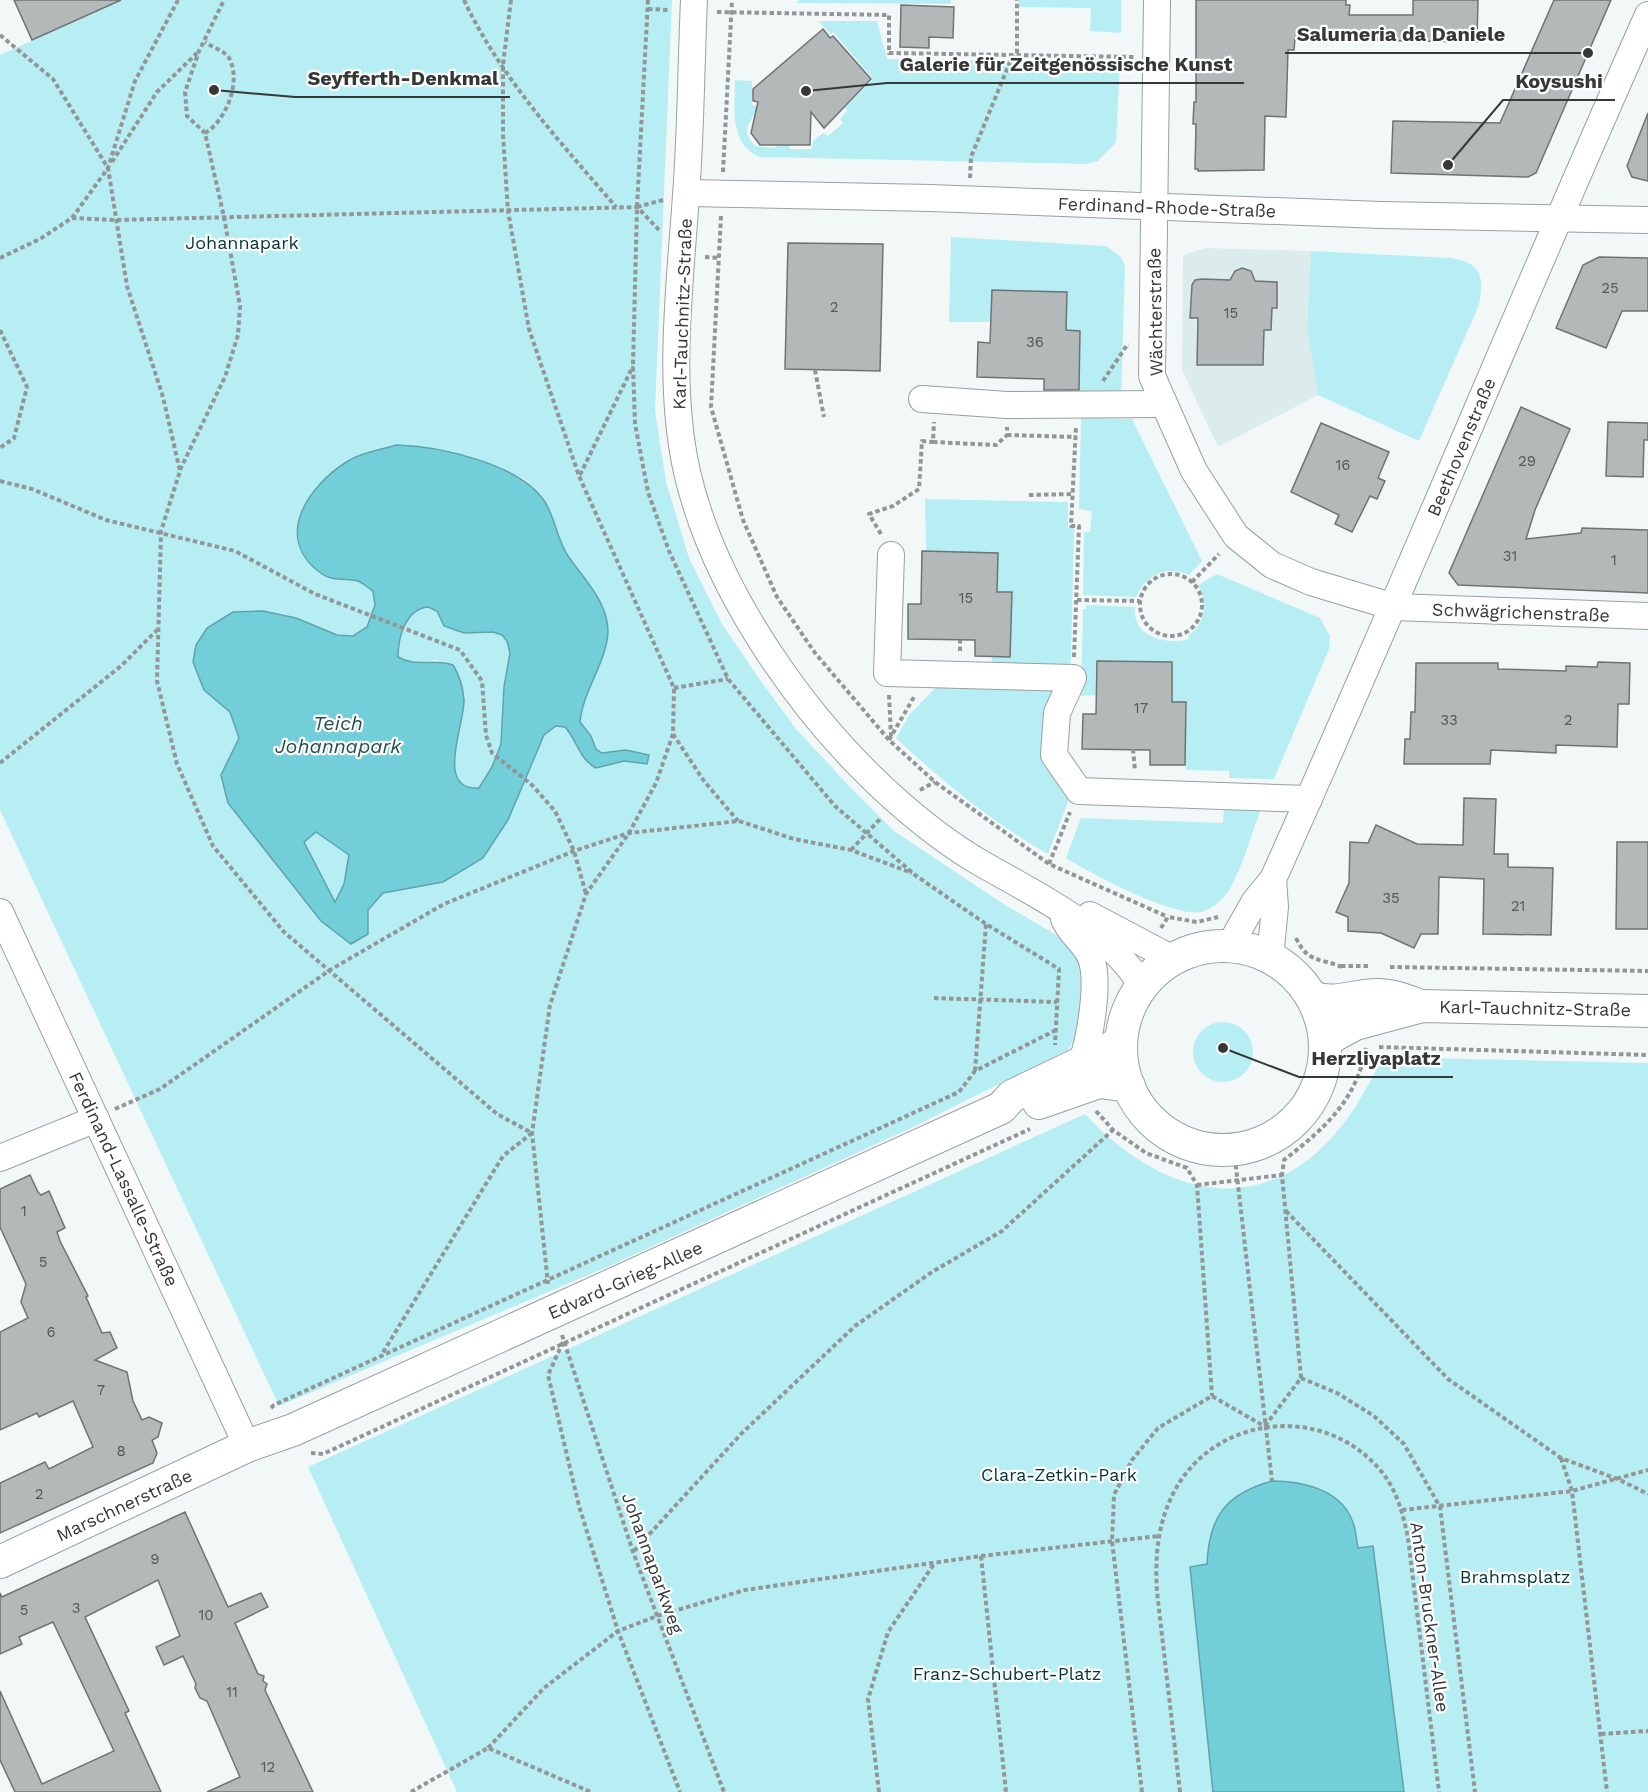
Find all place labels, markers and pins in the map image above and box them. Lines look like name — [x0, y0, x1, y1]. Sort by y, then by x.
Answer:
callout: Salumeria da Daniele — [1285, 15, 1518, 53]
callout: Galerie für Zeitgenössische Kunst — [887, 45, 1244, 83]
callout: Seyfferth-Denkmal — [295, 59, 510, 97]
callout: Koysushi — [1503, 62, 1615, 100]
callout: Herzliyaplatz — [1299, 1039, 1453, 1077]

